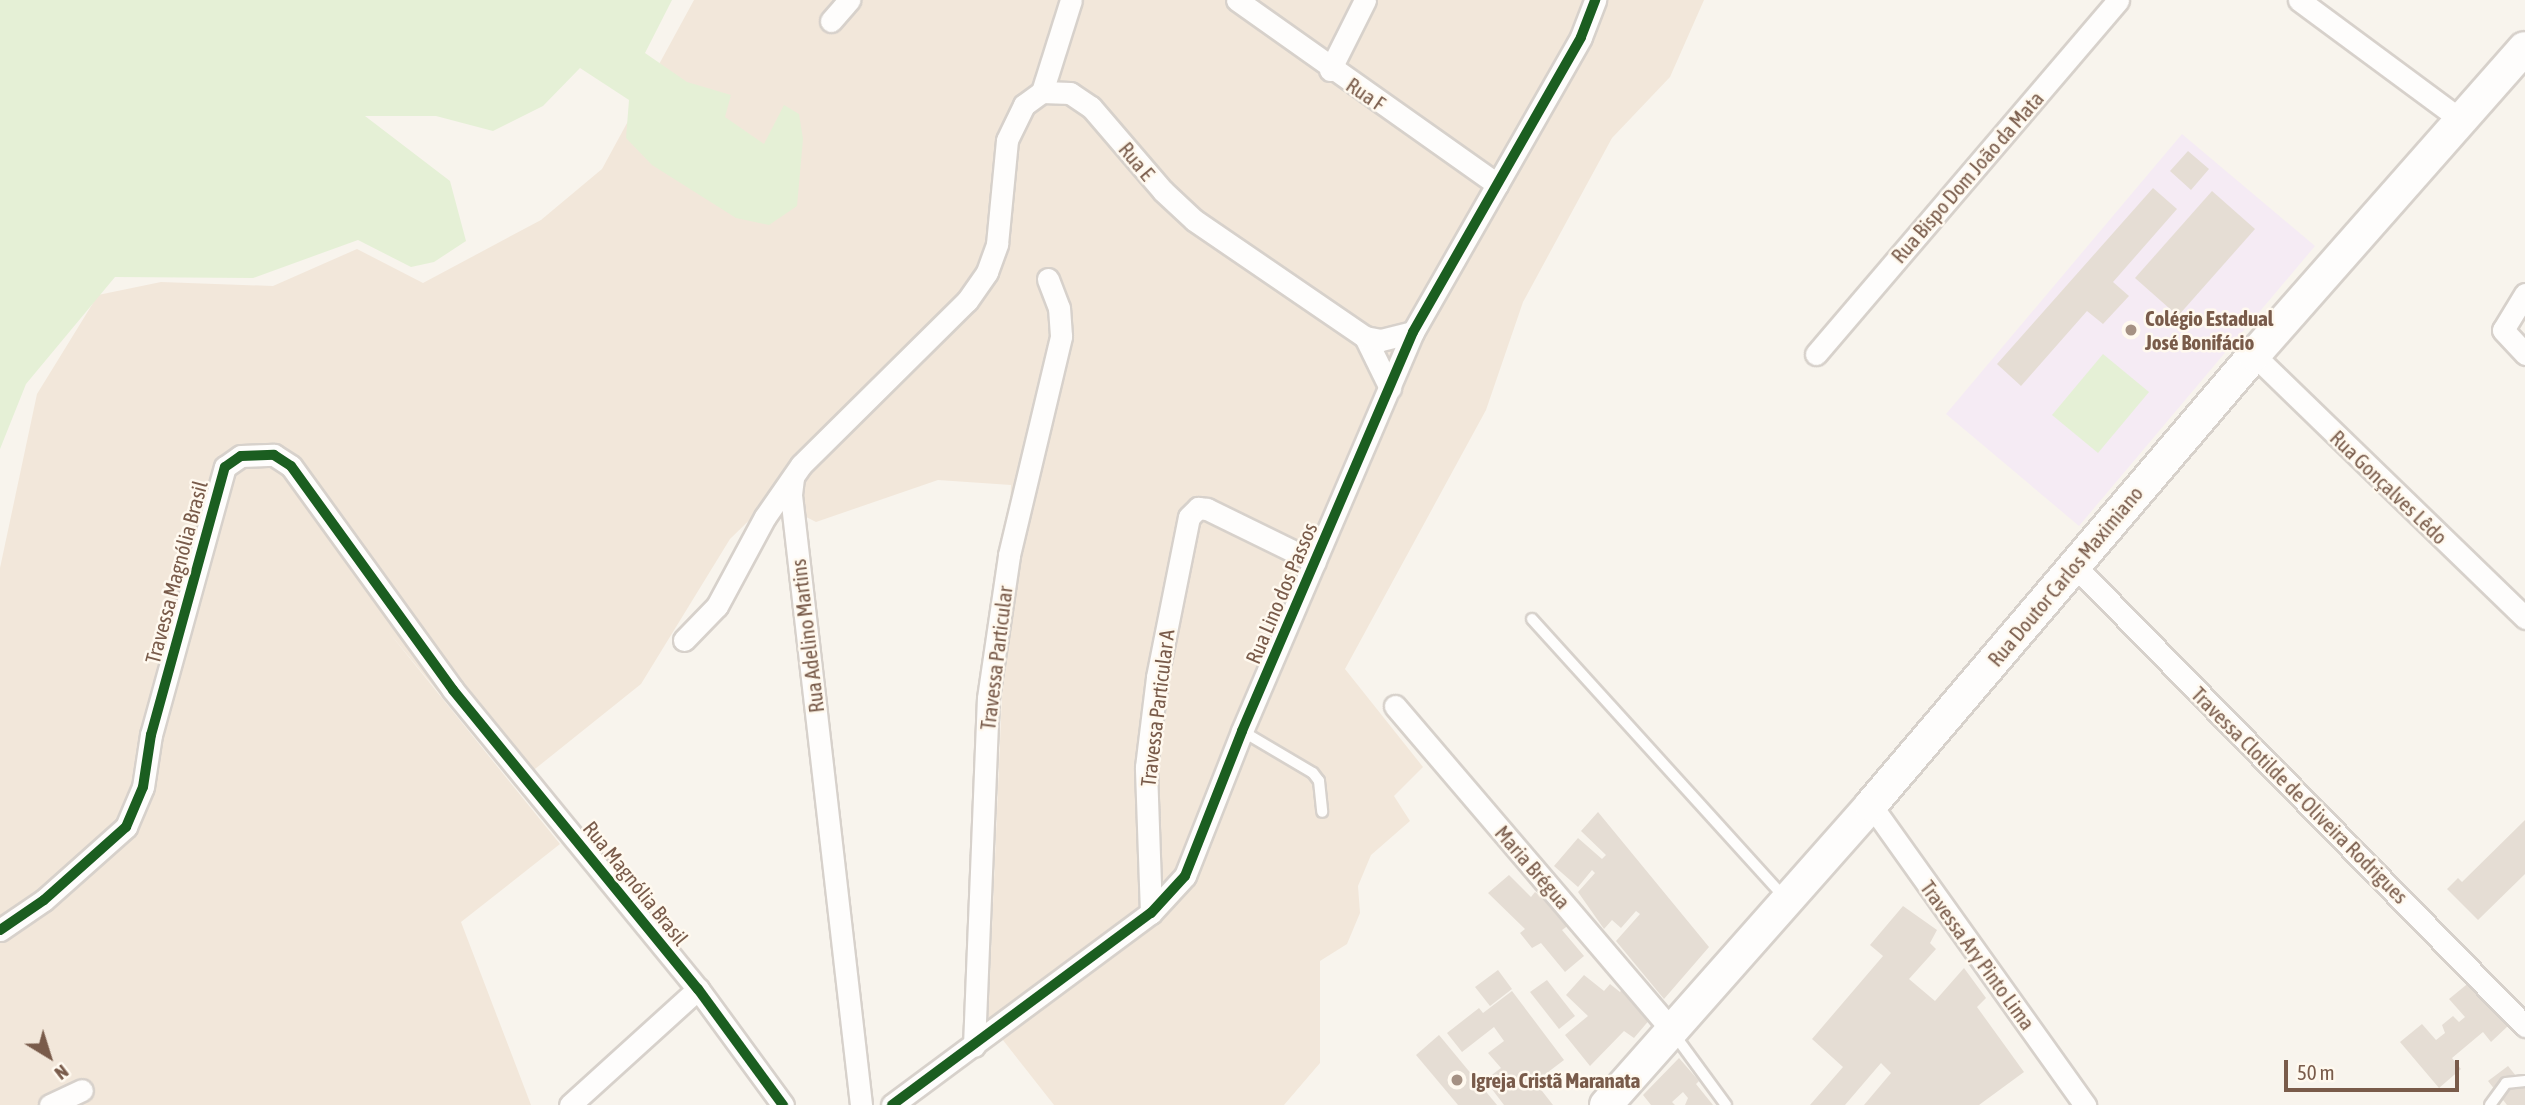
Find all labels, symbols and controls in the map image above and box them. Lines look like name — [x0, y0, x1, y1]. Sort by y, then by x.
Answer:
street label: Rua F — [1342, 72, 1390, 116]
street label: Rua Bispo Dom João da Mata — [1886, 86, 2048, 268]
street label: Rua E — [1114, 137, 1160, 185]
place label: Colégio Estadual José Bonifácio — [2145, 305, 2273, 355]
marker: Colégio Estadual José Bonifácio — [2123, 322, 2139, 338]
street label: Rua Gonçalves Lêdo — [2325, 425, 2453, 549]
street label: Travessa Magnólia Brasil — [139, 478, 213, 666]
street label: Rua Doutor Carlos Maximiano — [1982, 481, 2148, 671]
street label: Rua Lino dos Passos — [1240, 519, 1322, 667]
street label: Rua Adelino Martins — [785, 558, 829, 714]
street label: Travessa Particular — [975, 585, 1017, 731]
street label: Travessa Particular A — [1135, 628, 1179, 788]
street label: Travessa Clotilde de Oliveira Rodrigues — [2186, 681, 2414, 909]
street label: Rua Magnólia Brasil — [578, 816, 694, 950]
street label: Maria Brégua — [1490, 820, 1576, 914]
street label: Travessa Ary Pinto Lima — [1915, 875, 2041, 1035]
north arrow — [14, 1021, 84, 1091]
scale bar — [2287, 1046, 2462, 1090]
text: N — [51, 1060, 73, 1085]
text: 50 m — [2297, 1060, 2335, 1084]
place label: Igreja Cristã Maranata — [1471, 1067, 1640, 1093]
marker: Igreja Cristã Maranata — [1449, 1072, 1465, 1088]

